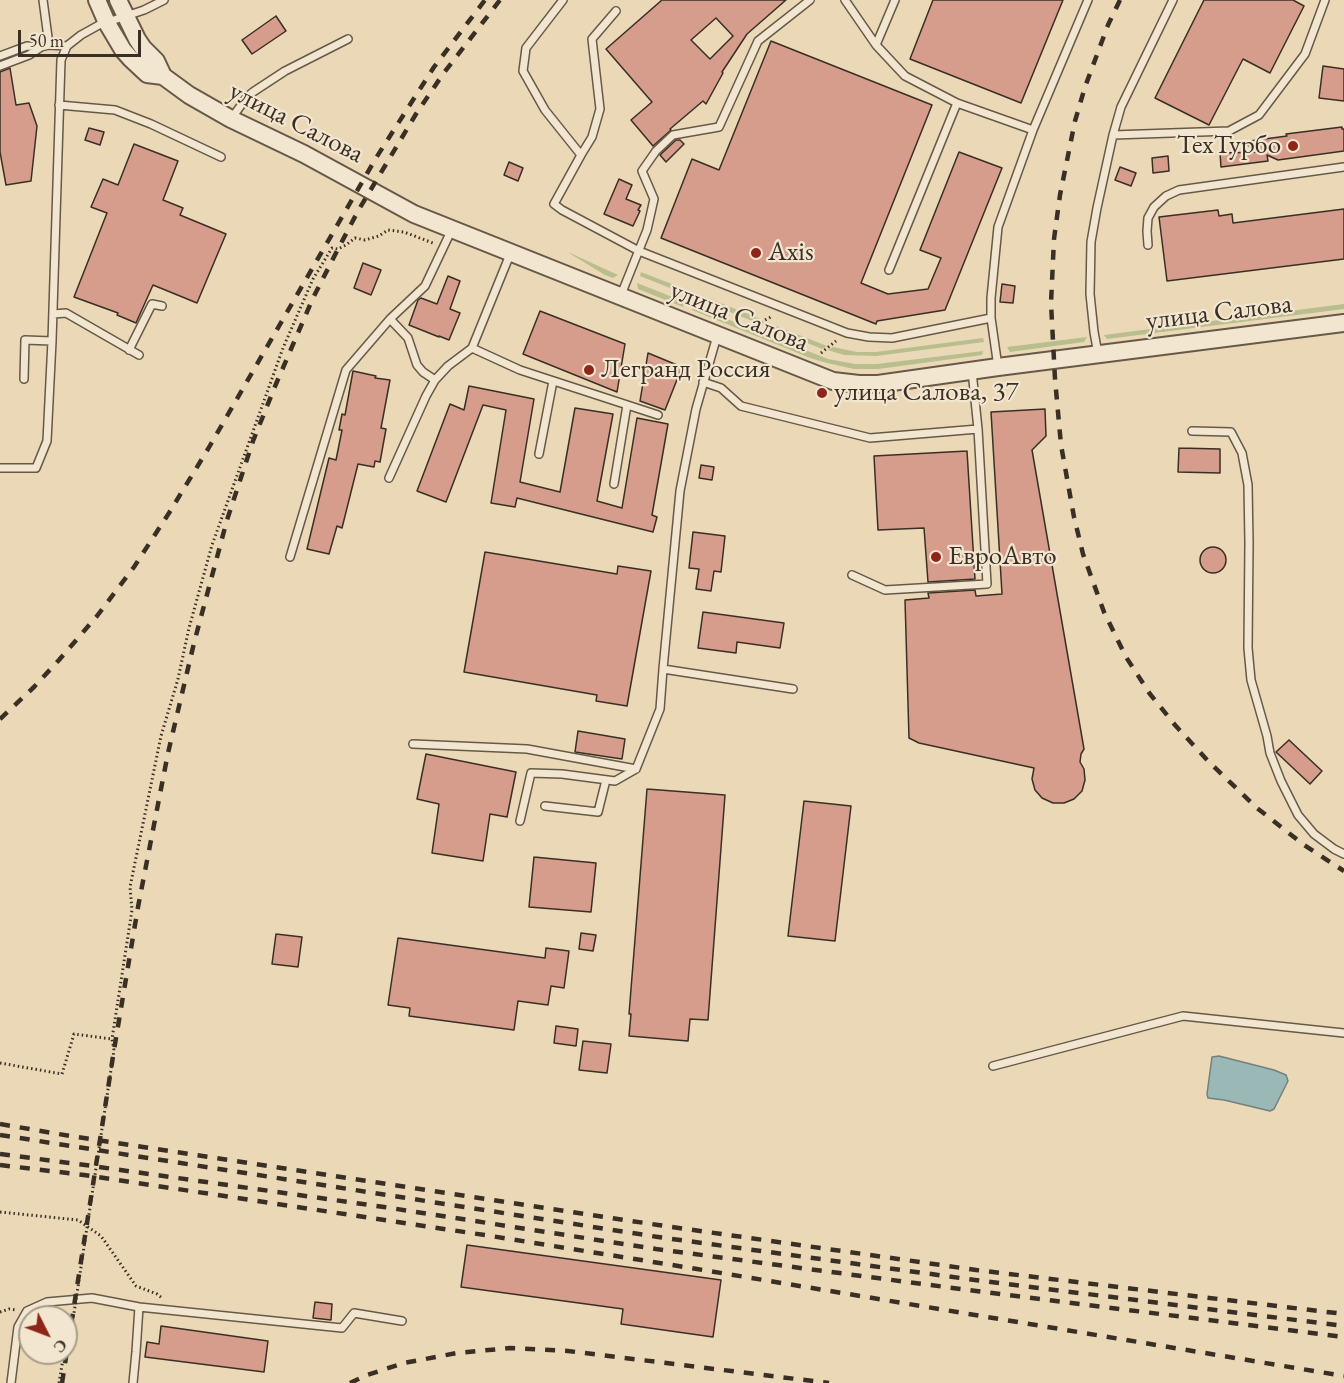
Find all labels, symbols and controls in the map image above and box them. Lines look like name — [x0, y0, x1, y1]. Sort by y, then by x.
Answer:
scale bar — [21, 18, 144, 56]
text: 50 m — [29, 29, 64, 52]
street label: улица Салова — [223, 75, 369, 171]
place label: ТехТурбо — [1177, 130, 1281, 162]
marker: ТехТурбо — [1286, 139, 1300, 153]
place label: Axis — [768, 237, 814, 269]
marker: Axis — [749, 246, 763, 260]
street label: улица Салова — [665, 274, 813, 360]
street label: улица Салова — [1144, 288, 1294, 338]
place label: Легранд Россия — [601, 354, 771, 386]
marker: Легранд Россия — [582, 363, 596, 377]
place label: улица Салова, 37 — [834, 377, 1018, 409]
marker: улица Салова, 37 — [815, 386, 829, 400]
place label: ЕвроАвто — [948, 541, 1057, 573]
marker: ЕвроАвто — [929, 550, 943, 564]
north arrow — [18, 1305, 78, 1365]
text: С — [49, 1335, 72, 1357]

